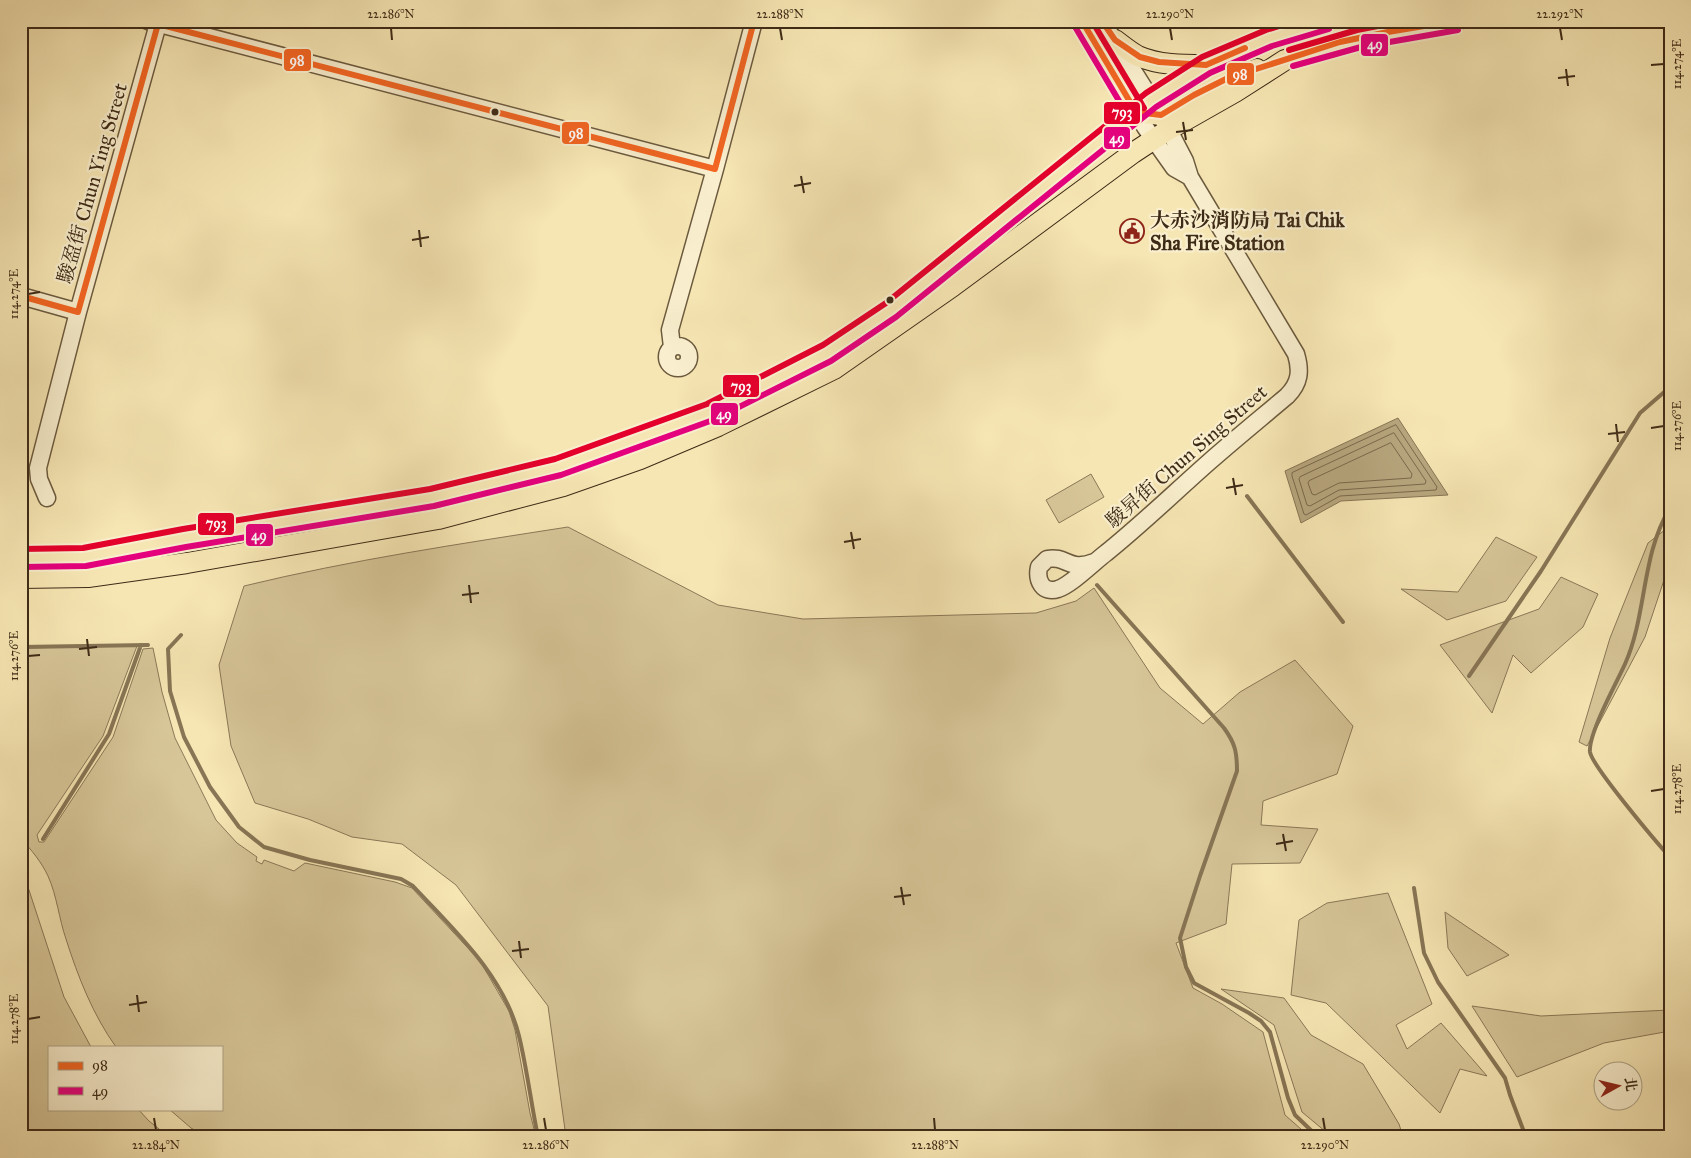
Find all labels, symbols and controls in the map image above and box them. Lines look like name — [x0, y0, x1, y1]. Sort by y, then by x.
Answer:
text: 22.286°N — [367, 7, 415, 21]
text: 22.288°N — [756, 7, 804, 21]
text: 22.290°N — [1146, 7, 1194, 21]
text: 22.292°N — [1536, 7, 1584, 21]
line badge: 49 — [1360, 33, 1389, 57]
text: 49 — [1367, 36, 1383, 54]
text: 114.274°E — [1670, 38, 1684, 89]
line badge: 98 — [283, 48, 312, 72]
text: 98 — [290, 52, 304, 70]
line badge: 98 — [1226, 62, 1255, 86]
text: 98 — [1233, 66, 1247, 84]
street label: 駿盈街 Chun Ying Street — [52, 80, 133, 286]
line badge: 793 — [1103, 101, 1141, 125]
text: 793 — [1112, 104, 1133, 122]
unlabelled marker — [490, 107, 500, 117]
line badge: 98 — [561, 121, 590, 145]
text: 98 — [569, 125, 583, 143]
line badge: 49 — [1103, 126, 1131, 150]
text: 49 — [1109, 130, 1125, 148]
place label: 大赤沙消防局 Tai Chik Sha Fire Station — [1150, 208, 1345, 255]
public building icon: 大赤沙消防局 Tai Chik Sha Fire Station — [1119, 218, 1145, 244]
text: 114.274°E — [7, 268, 21, 319]
unlabelled marker — [885, 295, 895, 305]
line badge: 793 — [722, 374, 760, 398]
text: 793 — [731, 378, 752, 396]
street label: 駿昇街 Chun Sing Street — [1100, 379, 1272, 533]
text: 114.276°E — [1670, 401, 1684, 451]
line badge: 49 — [710, 402, 739, 426]
text: 49 — [716, 406, 732, 424]
line badge: 793 — [197, 512, 235, 536]
text: 793 — [206, 515, 227, 533]
line badge: 49 — [245, 523, 274, 547]
text: 49 — [251, 527, 267, 545]
text: 114.276°E — [7, 631, 21, 681]
text: 114.278°E — [1670, 763, 1684, 814]
text: 114.278°E — [7, 993, 21, 1044]
legend — [48, 1046, 222, 1110]
text: 98 — [92, 1056, 108, 1074]
north arrow — [1594, 1060, 1644, 1110]
text: 北 — [1621, 1076, 1640, 1092]
text: 49 — [92, 1082, 108, 1100]
text: 22.284°N — [132, 1138, 180, 1152]
text: 22.286°N — [522, 1138, 570, 1152]
text: 22.288°N — [911, 1138, 959, 1152]
text: 22.290°N — [1301, 1138, 1349, 1152]

